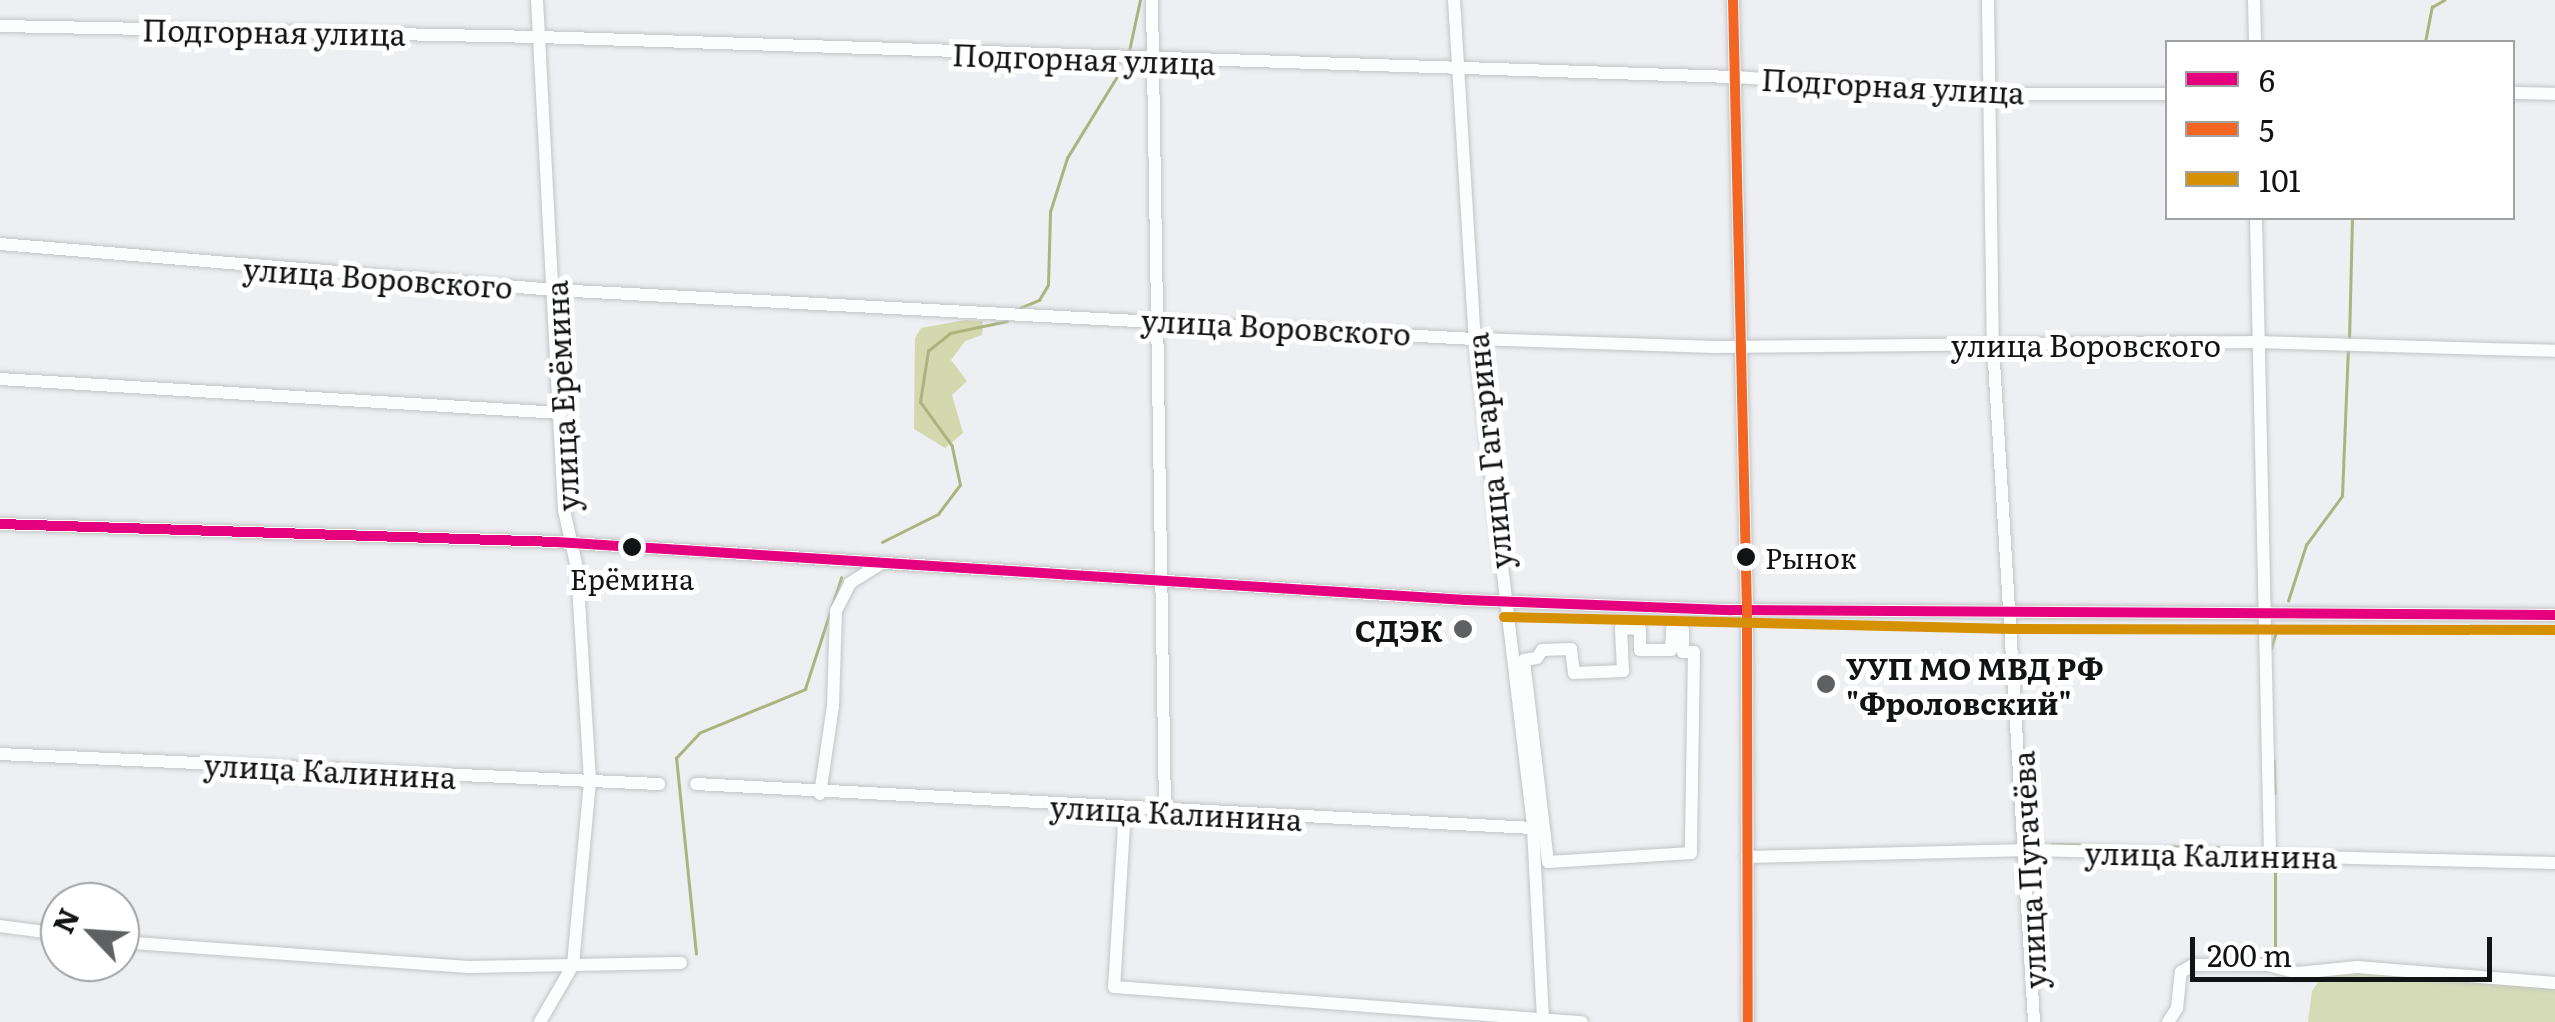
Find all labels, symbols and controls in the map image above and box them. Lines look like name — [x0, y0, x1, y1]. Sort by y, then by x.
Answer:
street label: Подгорная улица — [142, 11, 406, 51]
street label: Подгорная улица — [952, 35, 1216, 81]
legend — [2165, 40, 2515, 220]
text: 6 — [2259, 57, 2275, 101]
street label: Подгорная улица — [1760, 60, 2026, 110]
text: 5 — [2259, 107, 2274, 151]
text: 101 — [2259, 157, 2301, 201]
street label: улица Воровского — [242, 250, 514, 304]
street label: улица Ерёмина — [537, 280, 585, 512]
street label: улица Воровского — [1140, 301, 1412, 351]
street label: улица Воровского — [1951, 326, 2221, 362]
street label: улица Гагарина — [1458, 331, 1518, 571]
marker: Ерёмина — [622, 537, 642, 557]
place label: Рынок — [1765, 540, 1857, 574]
marker: Рынок — [1736, 547, 1756, 567]
place label: Ерёмина — [570, 561, 694, 595]
place label: СДЭК — [1355, 611, 1443, 647]
marker: СДЭК — [1452, 618, 1474, 640]
place label: УУП МО МВД РФ "Фроловский" — [1846, 649, 2104, 720]
marker: УУП МО МВД РФ "Фроловский" — [1815, 673, 1837, 695]
street label: улица Калинина — [203, 745, 457, 795]
street label: улица Пугачёва — [2004, 750, 2052, 990]
street label: улица Калинина — [1049, 787, 1303, 837]
street label: улица Калинина — [2084, 834, 2338, 874]
north arrow — [40, 882, 140, 982]
text: N — [41, 901, 89, 940]
scale bar — [2195, 917, 2498, 979]
text: 200 m — [2207, 932, 2292, 976]

